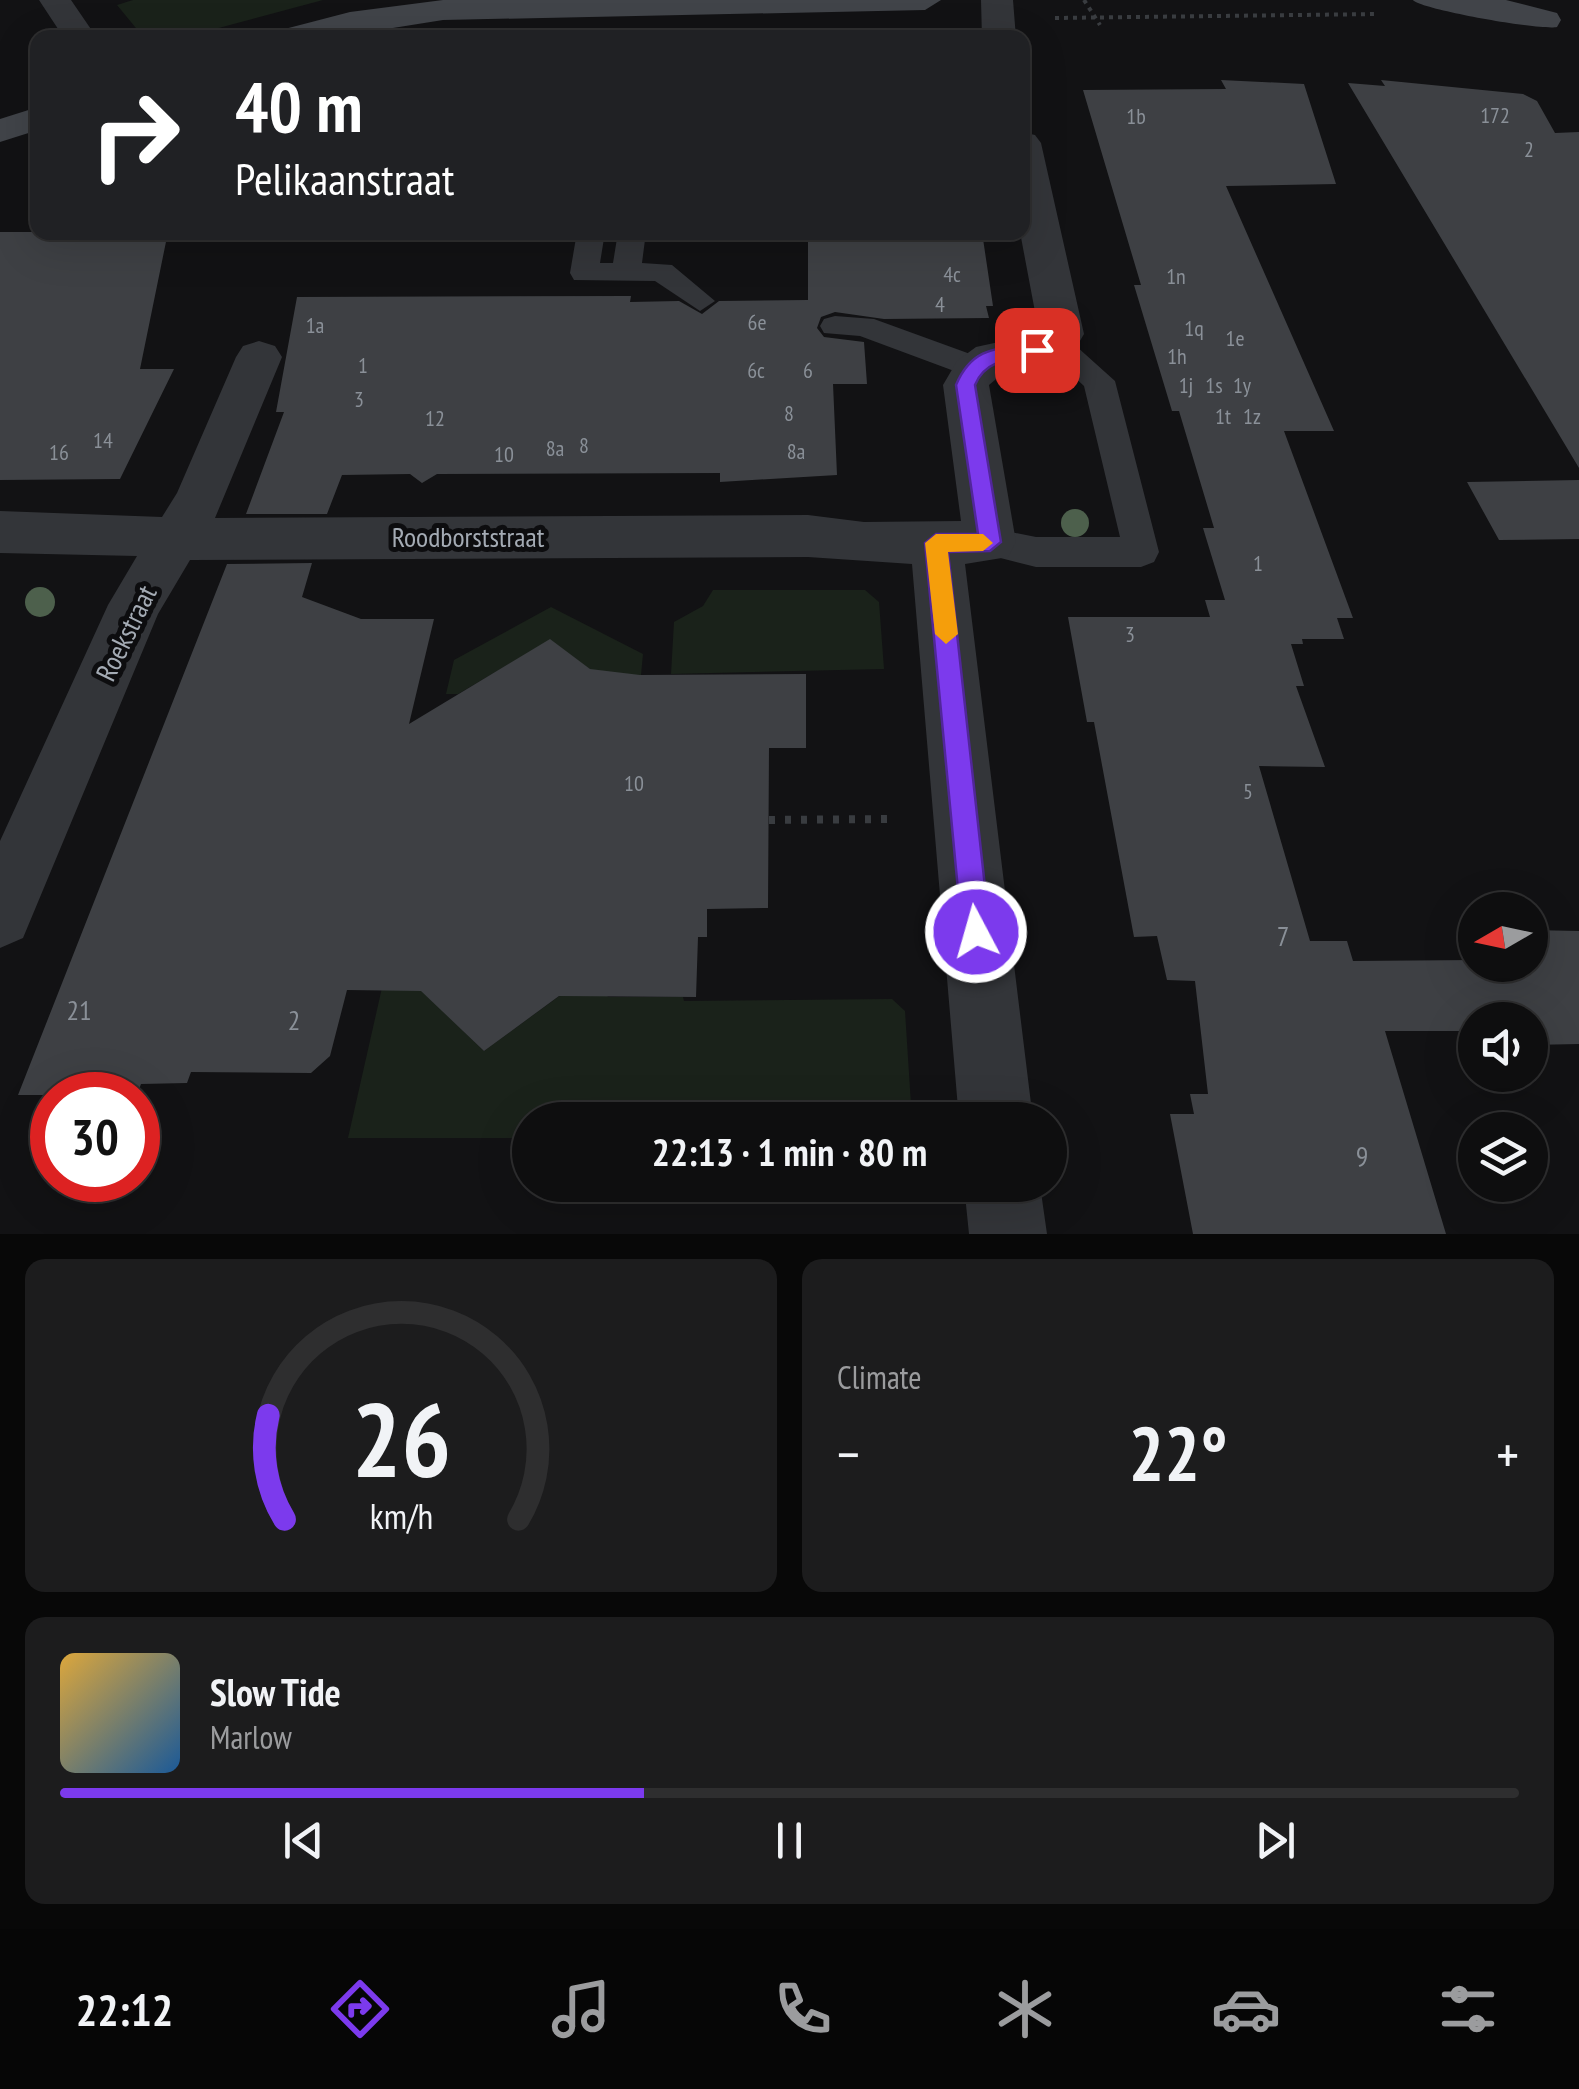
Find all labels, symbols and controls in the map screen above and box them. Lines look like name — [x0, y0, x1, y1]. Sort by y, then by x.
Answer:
text: 40 m — [235, 61, 363, 151]
icon: right — [70, 70, 200, 200]
house number: 172 — [1480, 101, 1510, 129]
house number: 1b — [1126, 102, 1146, 130]
house number: 2 — [1524, 135, 1534, 163]
text: Pelikaanstraat — [235, 149, 454, 207]
house number: 4c — [943, 260, 961, 288]
house number: 1n — [1166, 262, 1186, 290]
house number: 4 — [935, 290, 945, 318]
house number: 6e — [748, 308, 767, 336]
pin — [995, 308, 1080, 393]
house number: 1a — [306, 311, 324, 339]
house number: 1q — [1184, 314, 1204, 342]
icon: arrive — [1010, 323, 1065, 378]
house number: 1e — [1226, 324, 1245, 352]
house number: 1h — [1167, 342, 1187, 370]
house number: 1 — [358, 351, 368, 379]
house number: 6c — [747, 356, 765, 384]
house number: 6 — [803, 356, 813, 384]
house number: 1j — [1179, 371, 1193, 399]
house number: 1s — [1205, 371, 1223, 399]
house number: 1y — [1233, 371, 1252, 399]
house number: 3 — [354, 385, 364, 413]
house number: 8 — [784, 399, 794, 427]
house number: 1t — [1215, 402, 1231, 430]
house number: 1z — [1243, 402, 1261, 430]
house number: 12 — [425, 404, 445, 432]
house number: 14 — [93, 426, 113, 454]
house number: 8 — [579, 431, 589, 459]
house number: 8a — [546, 434, 564, 462]
house number: 8a — [787, 437, 805, 465]
house number: 16 — [49, 438, 69, 466]
house number: 10 — [494, 440, 514, 468]
street label: Roodborststraat — [392, 518, 545, 555]
house number: 1 — [1253, 549, 1263, 577]
street label: Roekstraat — [87, 579, 165, 687]
house number: 3 — [1125, 620, 1135, 648]
house number: 10 — [624, 769, 644, 797]
house number: 5 — [1243, 777, 1253, 805]
position arrow — [924, 880, 1028, 984]
north arrow — [1458, 892, 1548, 982]
map controls — [1458, 892, 1548, 1202]
house number: 7 — [1277, 917, 1289, 954]
house number: 21 — [66, 991, 92, 1028]
house number: 2 — [288, 1001, 300, 1038]
button: sound — [1458, 1002, 1548, 1092]
speed limit sign: 30 — [30, 1072, 160, 1202]
button: layers — [1458, 1112, 1548, 1202]
text: 22:13 · 1 min · 80 m — [652, 1127, 927, 1176]
house number: 9 — [1356, 1137, 1368, 1174]
text: Climate — [837, 1356, 921, 1398]
text: 26 — [351, 1371, 451, 1506]
text: 22° — [1128, 1405, 1228, 1502]
text: − — [837, 1418, 860, 1489]
text: + — [1496, 1418, 1519, 1489]
text: km/h — [369, 1493, 433, 1539]
text: Slow Tide — [210, 1667, 341, 1716]
text: Marlow — [210, 1716, 292, 1758]
icon: previous — [276, 1813, 331, 1868]
icon: pause — [762, 1813, 817, 1868]
icon: next — [1248, 1813, 1303, 1868]
icon: directions — [325, 1974, 395, 2044]
icon: music — [546, 1974, 616, 2044]
icon: phone — [768, 1974, 838, 2044]
icon: climate — [990, 1974, 1060, 2044]
icon: car — [1211, 1974, 1281, 2044]
icon: filters — [1433, 1974, 1503, 2044]
text: 22:12 — [76, 1980, 173, 2038]

